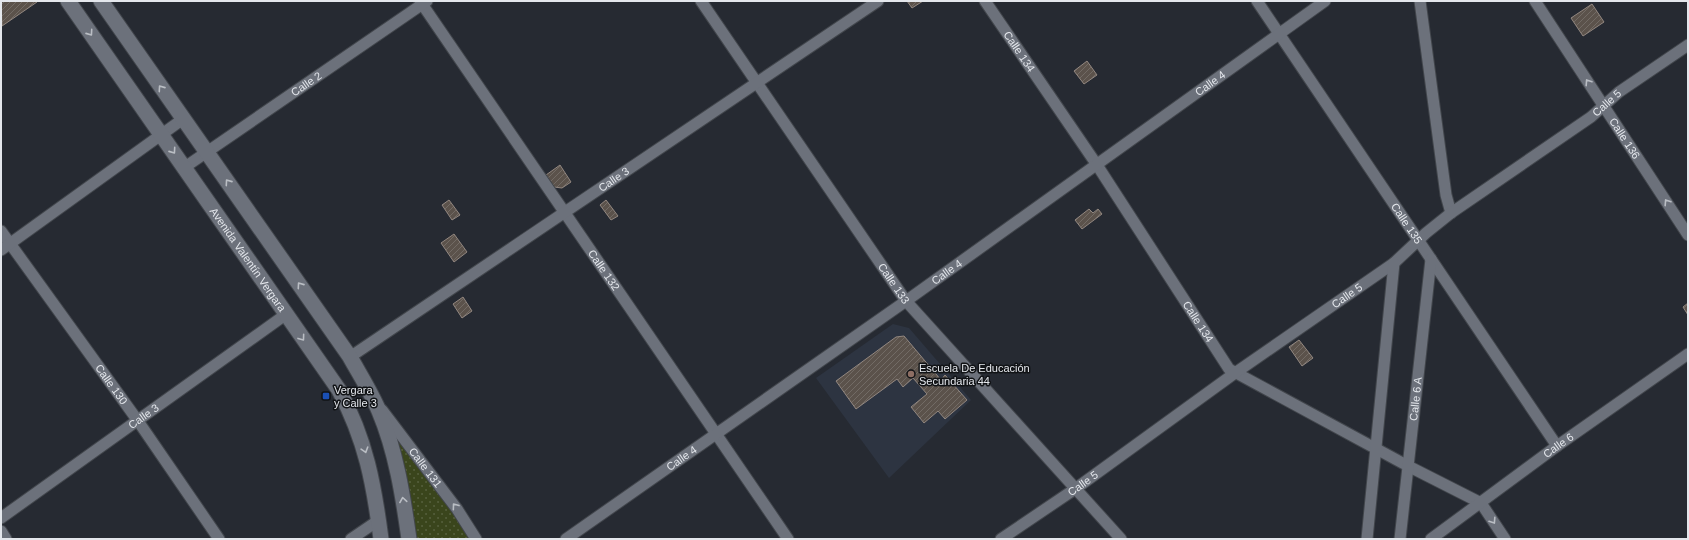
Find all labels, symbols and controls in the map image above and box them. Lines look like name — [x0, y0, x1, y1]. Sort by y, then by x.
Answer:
one-way arrow — [85, 29, 93, 36]
street label: Calle 134 — [1001, 29, 1037, 74]
street label: Calle 4 — [1193, 68, 1228, 98]
street label: Calle 2 — [289, 69, 324, 98]
one-way arrow — [1585, 79, 1593, 86]
one-way arrow — [159, 85, 166, 92]
street label: Calle 5 — [1590, 87, 1624, 119]
street label: Calle 136 — [1607, 116, 1643, 161]
one-way arrow — [168, 147, 176, 154]
street label: Calle 3 — [596, 165, 631, 194]
one-way arrow — [225, 179, 233, 186]
one-way arrow — [1664, 199, 1672, 206]
street label: Calle 135 — [1389, 201, 1425, 246]
street label: Avenida Valentín Vergara — [208, 205, 289, 314]
street label: Calle 132 — [586, 247, 622, 293]
street label: Calle 4 — [929, 257, 964, 287]
street label: Calle 133 — [876, 261, 912, 306]
street label: Calle 5 — [1329, 281, 1364, 310]
one-way arrow — [297, 282, 305, 289]
street label: Calle 134 — [1181, 299, 1216, 344]
one-way arrow — [297, 333, 304, 340]
street label: Calle 130 — [93, 362, 130, 407]
place label: Escuela De Educación Secundaria 44 — [919, 362, 1030, 387]
marker: Escuela De Educación Secundaria 44 — [906, 369, 916, 379]
street label: Calle 6 A — [1407, 376, 1424, 421]
place label: Vergara y Calle 3 — [334, 384, 377, 409]
marker: Vergara y Calle 3 — [321, 391, 331, 401]
street label: Calle 3 — [126, 401, 161, 431]
street label: Calle 6 — [1541, 430, 1576, 460]
street label: Calle 4 — [664, 443, 699, 473]
street label: Calle 131 — [407, 445, 444, 490]
one-way arrow — [360, 447, 369, 454]
street label: Calle 5 — [1065, 468, 1100, 498]
one-way arrow — [399, 497, 408, 504]
one-way arrow — [452, 504, 459, 511]
one-way arrow — [1488, 517, 1496, 524]

